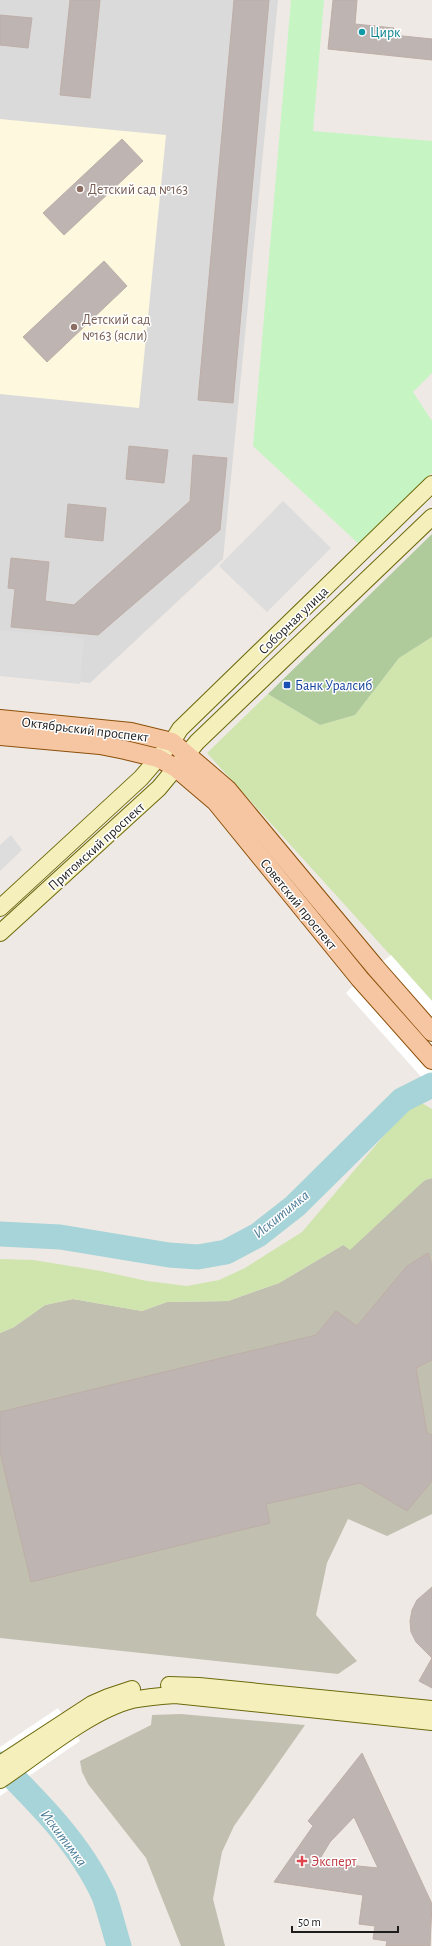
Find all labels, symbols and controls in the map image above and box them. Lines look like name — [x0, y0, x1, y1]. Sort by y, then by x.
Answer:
place label: Цирк — [370, 26, 401, 40]
marker: Цирк — [357, 27, 367, 37]
place label: Детский сад №163 — [88, 183, 188, 197]
marker: Детский сад №163 — [75, 184, 85, 194]
place label: Детский сад №163 (ясли) — [82, 313, 150, 343]
marker: Детский сад №163 (ясли) — [69, 322, 79, 332]
street label: Соборная улица — [256, 584, 332, 657]
place label: Банк Уралсиб — [295, 679, 372, 693]
marker: Банк Уралсиб — [282, 680, 292, 690]
street label: Октябрьский проспект — [21, 715, 150, 745]
street label: Притомский проспект — [46, 799, 148, 894]
street label: Советский проспект — [257, 856, 340, 954]
water label: Искитимка — [251, 1188, 312, 1241]
water label: Искитимка — [38, 1807, 90, 1869]
marker: Эксперт — [296, 1855, 308, 1867]
place label: Эксперт — [311, 1855, 358, 1869]
scale bar — [292, 1908, 398, 1934]
text: 50 m — [298, 1916, 321, 1928]

